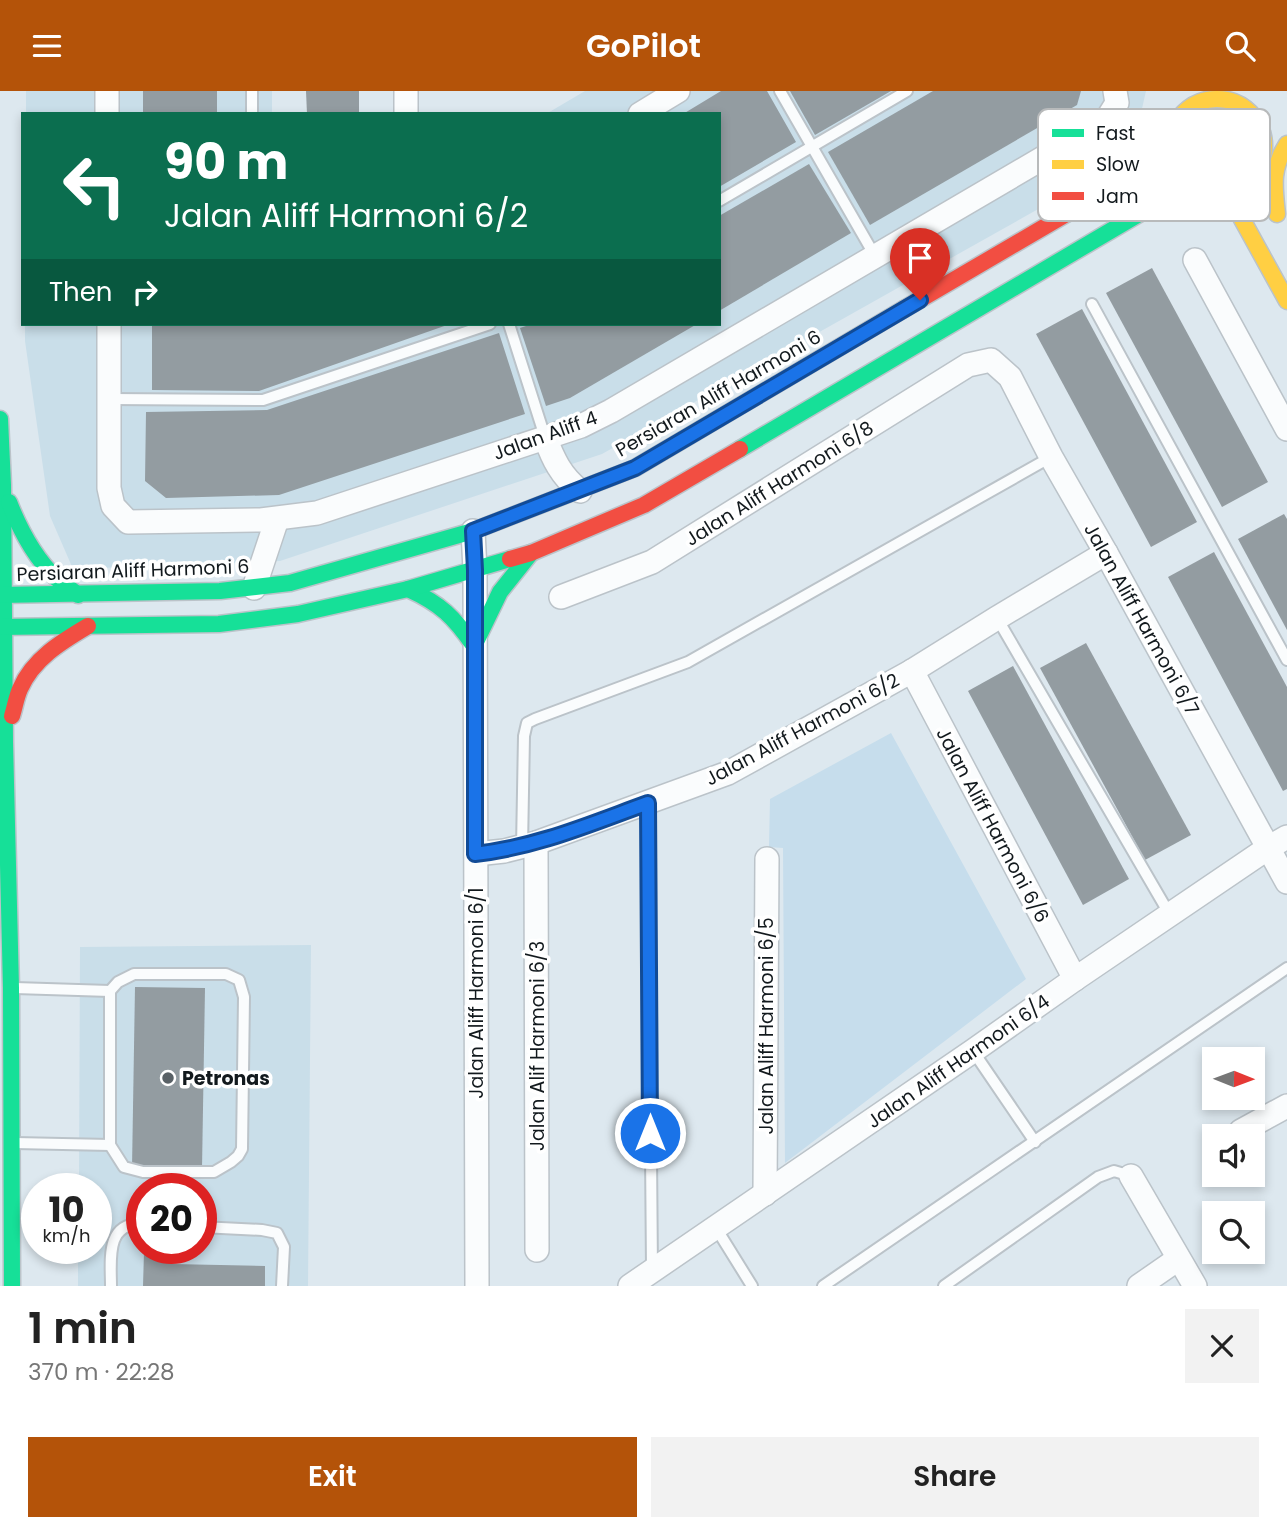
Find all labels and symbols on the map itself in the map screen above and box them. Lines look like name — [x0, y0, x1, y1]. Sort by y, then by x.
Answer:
legend — [1038, 109, 1270, 221]
text: Fast — [1096, 120, 1135, 147]
text: Slow — [1096, 151, 1140, 178]
text: Jam — [1096, 183, 1138, 210]
pin — [890, 228, 950, 300]
street label: Persiaran Aliff Harmoni 6 — [611, 323, 826, 463]
street label: Jalan Aliff 4 — [489, 404, 601, 467]
street label: Jalan Aliff Harmoni 6/8 — [680, 414, 879, 552]
street label: Jalan Aliff Harmoni 6/7 — [1077, 518, 1206, 720]
street label: Persiaran Aliff Harmoni 6 — [16, 553, 250, 588]
street label: Jalan Aliff Harmoni 6/2 — [700, 667, 904, 792]
street label: Jalan Aliff Harmoni 6/6 — [930, 723, 1055, 928]
street label: Jalan Aliff Harmoni 6/1 — [463, 887, 490, 1099]
street label: Jalan Aliff Harmoni 6/5 — [753, 917, 780, 1135]
street label: Jalan Alif Harmoni 6/3 — [524, 941, 551, 1151]
street label: Jalan Aliff Harmoni 6/4 — [862, 988, 1055, 1135]
north arrow — [1202, 1047, 1265, 1109]
place label: Petronas — [182, 1065, 270, 1092]
marker: Petronas — [160, 1070, 176, 1086]
position arrow — [613, 1096, 687, 1170]
speed limit sign: 20 — [126, 1173, 217, 1264]

